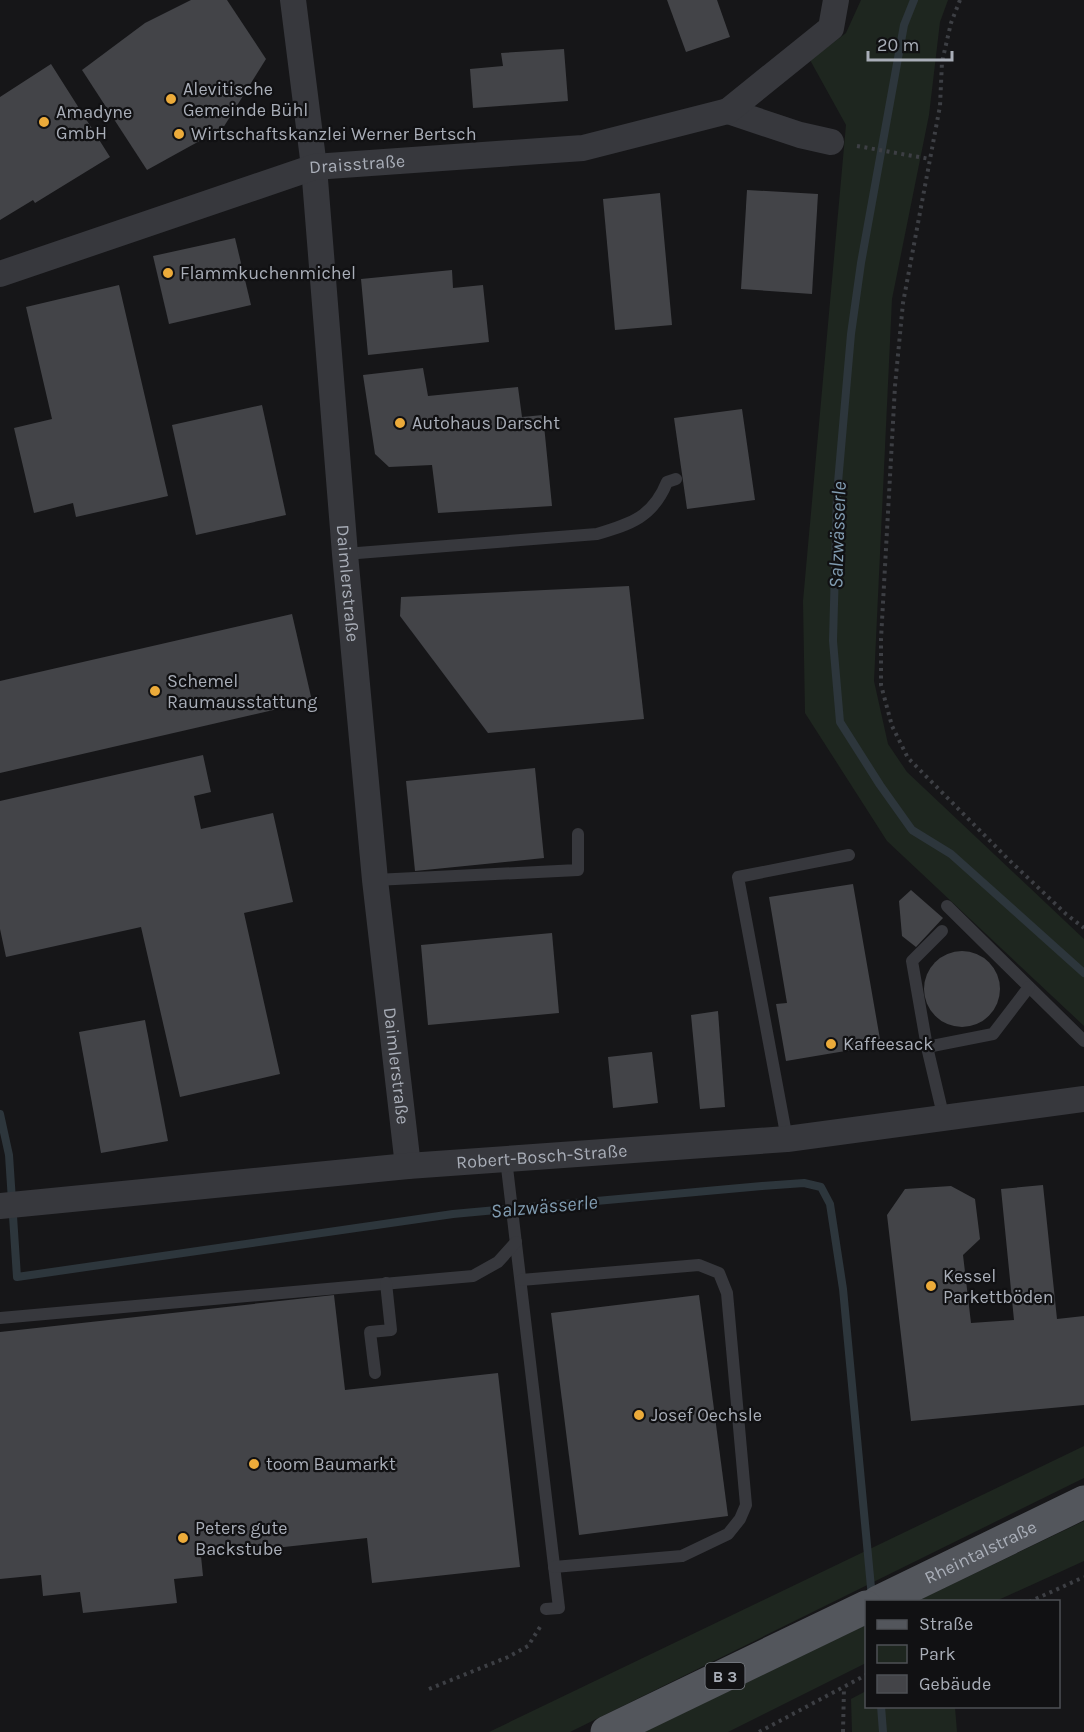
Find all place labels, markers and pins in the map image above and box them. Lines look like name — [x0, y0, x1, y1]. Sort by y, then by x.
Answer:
place label: Alevitische Gemeinde Bühl — [183, 78, 308, 121]
marker: Alevitische Gemeinde Bühl — [164, 92, 178, 106]
place label: Amadyne GmbH — [56, 101, 132, 144]
marker: Amadyne GmbH — [37, 115, 51, 129]
place label: Wirtschaftskanzlei Werner Bertsch — [191, 123, 477, 145]
marker: Wirtschaftskanzlei Werner Bertsch — [172, 127, 186, 141]
place label: Flammkuchenmichel — [180, 262, 356, 284]
marker: Flammkuchenmichel — [161, 266, 175, 280]
place label: Autohaus Darscht — [412, 412, 560, 434]
marker: Autohaus Darscht — [393, 416, 407, 430]
place label: Schemel Raumausstattung — [167, 670, 318, 713]
marker: Schemel Raumausstattung — [148, 684, 162, 698]
place label: Kaffeesack — [843, 1033, 933, 1055]
marker: Kaffeesack — [824, 1037, 838, 1051]
place label: Kessel Parkettböden — [943, 1265, 1054, 1308]
marker: Kessel Parkettböden — [924, 1279, 938, 1293]
place label: Josef Oechsle — [651, 1404, 762, 1426]
marker: Josef Oechsle — [632, 1408, 646, 1422]
place label: toom Baumarkt — [266, 1453, 396, 1475]
marker: toom Baumarkt — [247, 1457, 261, 1471]
place label: Peters gute Backstube — [195, 1517, 288, 1560]
marker: Peters gute Backstube — [176, 1531, 190, 1545]

